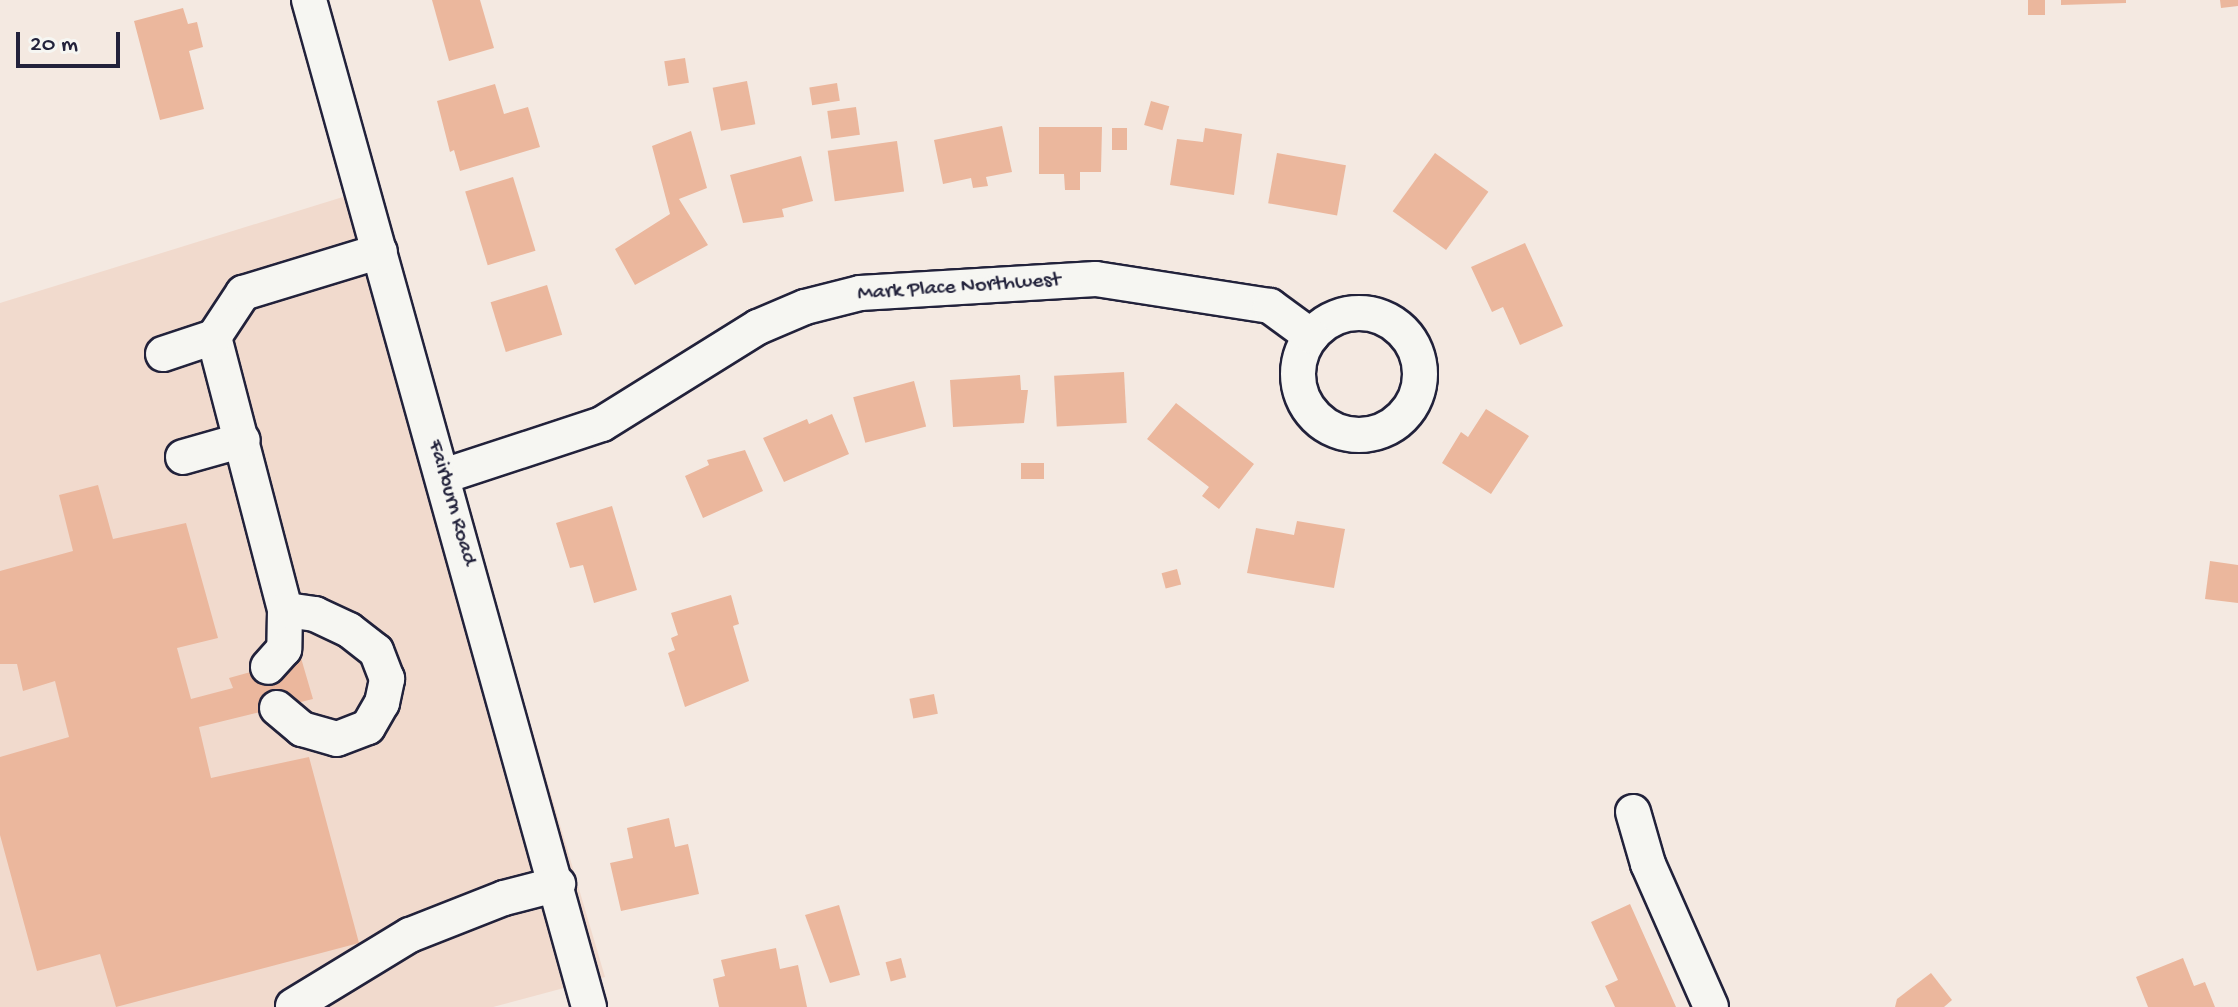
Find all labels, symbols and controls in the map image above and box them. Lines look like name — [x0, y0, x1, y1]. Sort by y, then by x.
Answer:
scale bar — [20, 16, 124, 66]
text: 20 m — [30, 31, 78, 60]
street label: Mark Place Northwest — [857, 268, 1061, 308]
street label: Fairburn Road — [420, 437, 482, 569]

